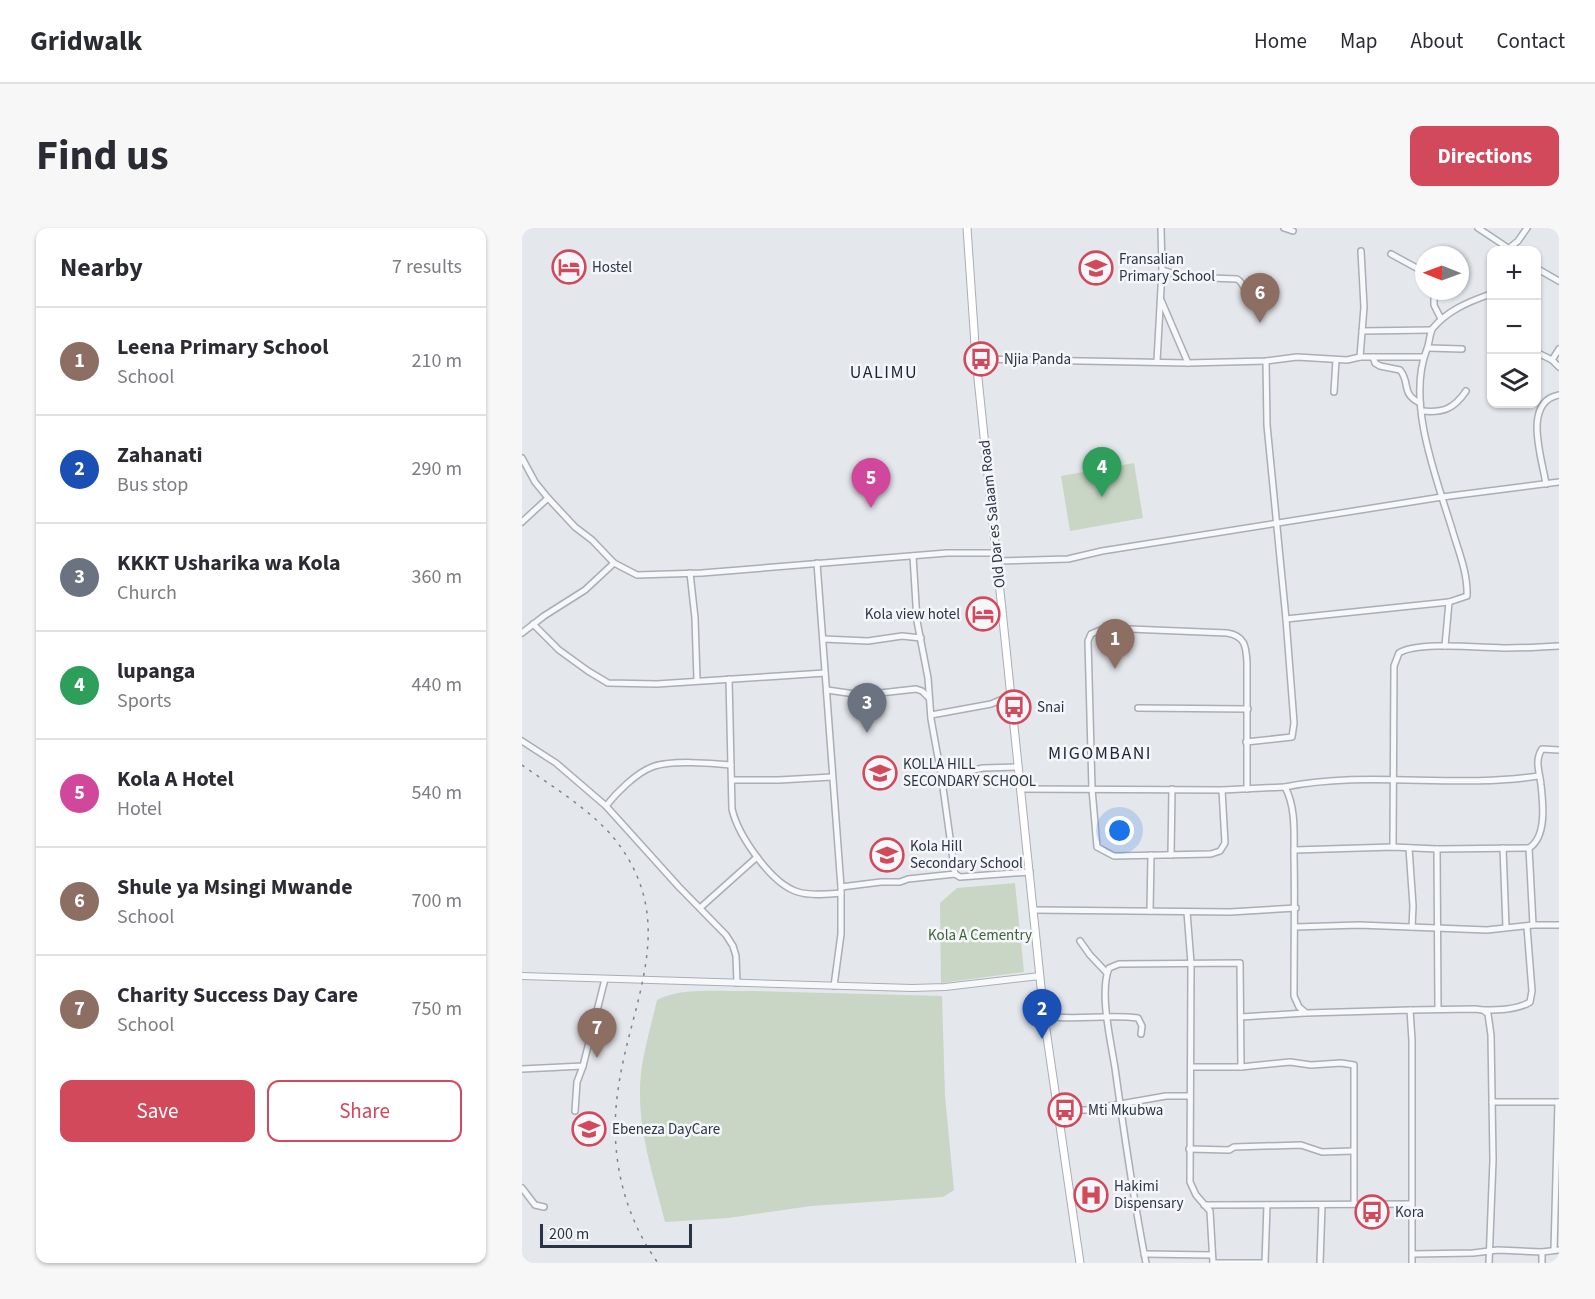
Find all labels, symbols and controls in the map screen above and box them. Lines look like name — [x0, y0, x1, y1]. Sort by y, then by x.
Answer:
text: Gridwalk — [30, 21, 142, 61]
text: Home — [1254, 26, 1307, 56]
text: Map — [1340, 26, 1378, 56]
text: About — [1411, 26, 1463, 56]
text: Contact — [1496, 26, 1565, 56]
text: Find us — [36, 126, 169, 186]
button: Directions — [1410, 126, 1559, 186]
north arrow — [1415, 246, 1469, 300]
map controls — [1487, 246, 1541, 408]
button: + — [1487, 246, 1541, 300]
text: Nearby — [60, 249, 143, 286]
hotel icon: Hostel — [551, 249, 587, 285]
place label: Fransalian Primary School — [1119, 249, 1215, 287]
school or university icon: Fransalian Primary School — [1078, 250, 1114, 286]
text: 7 results — [392, 253, 462, 281]
place label: Hostel — [592, 257, 632, 278]
pin: 6 — [1240, 274, 1280, 323]
button: − — [1487, 300, 1541, 354]
text: Leena Primary School — [117, 331, 328, 363]
bus stop icon: Njia Panda — [963, 341, 999, 377]
text: 1 — [74, 347, 85, 375]
text: 210 m — [412, 347, 462, 375]
place label: Njia Panda — [1004, 349, 1071, 370]
button: layers — [1487, 354, 1541, 408]
district label: UALIMU — [850, 360, 918, 385]
text: School — [117, 363, 174, 391]
text: Zahanati — [117, 439, 203, 471]
street label: Old Dar es Salaam Road — [974, 439, 1011, 589]
pin: 4 — [1082, 448, 1122, 497]
text: 2 — [74, 455, 85, 483]
text: 290 m — [412, 455, 462, 483]
pin: 5 — [852, 458, 890, 508]
text: Bus stop — [117, 471, 188, 499]
text: KKKT Usharika wa Kola — [117, 547, 341, 579]
text: 3 — [74, 563, 85, 591]
text: 360 m — [412, 563, 462, 591]
text: Church — [117, 579, 177, 607]
hotel icon: Kola view hotel — [965, 596, 1001, 632]
place label: Kola view hotel — [865, 604, 960, 625]
pin: 1 — [1096, 620, 1134, 669]
text: lupanga — [117, 655, 195, 687]
text: 4 — [74, 671, 85, 699]
text: 440 m — [412, 671, 462, 699]
pin: 3 — [848, 684, 886, 733]
text: Sports — [117, 687, 172, 715]
bus stop icon: Snai — [996, 689, 1032, 725]
place label: Snai — [1037, 697, 1064, 718]
district label: MIGOMBANI — [1048, 741, 1152, 766]
place label: KOLLA HILL SECONDARY SCHOOL — [903, 754, 1036, 792]
school or university icon: KOLLA HILL SECONDARY SCHOOL — [862, 755, 898, 791]
text: Kola A Hotel — [117, 763, 234, 795]
text: 5 — [74, 779, 85, 807]
text: 540 m — [412, 779, 462, 807]
text: Hotel — [117, 795, 162, 823]
your location — [1105, 816, 1134, 845]
place label: Kola Hill Secondary School — [910, 836, 1023, 874]
school or university icon: Kola Hill Secondary School — [869, 837, 905, 873]
text: Shule ya Msingi Mwande — [117, 871, 353, 903]
text: 6 — [74, 887, 85, 915]
text: 700 m — [412, 887, 462, 915]
text: School — [117, 903, 174, 931]
park label: Kola A Cementry — [928, 925, 1032, 946]
text: Charity Success Day Care — [117, 979, 358, 1011]
pin: 2 — [1022, 990, 1062, 1039]
text: 7 — [74, 995, 85, 1023]
text: 750 m — [412, 995, 462, 1023]
pin: 7 — [578, 1008, 616, 1058]
text: School — [117, 1011, 174, 1039]
button: Save — [60, 1080, 255, 1142]
button: Share — [267, 1080, 462, 1142]
bus stop icon: Mti Mkubwa — [1047, 1092, 1083, 1128]
place label: Mti Mkubwa — [1088, 1100, 1163, 1121]
school or university icon: Ebeneza DayCare — [571, 1111, 607, 1147]
place label: Ebeneza DayCare — [612, 1119, 720, 1140]
place label: Hakimi Dispensary — [1114, 1176, 1184, 1214]
hospital icon: Hakimi Dispensary — [1073, 1177, 1109, 1213]
bus stop icon: Kora — [1354, 1194, 1390, 1230]
place label: Kora — [1395, 1202, 1424, 1223]
scale bar — [540, 1221, 692, 1248]
text: 200 m — [549, 1223, 589, 1245]

